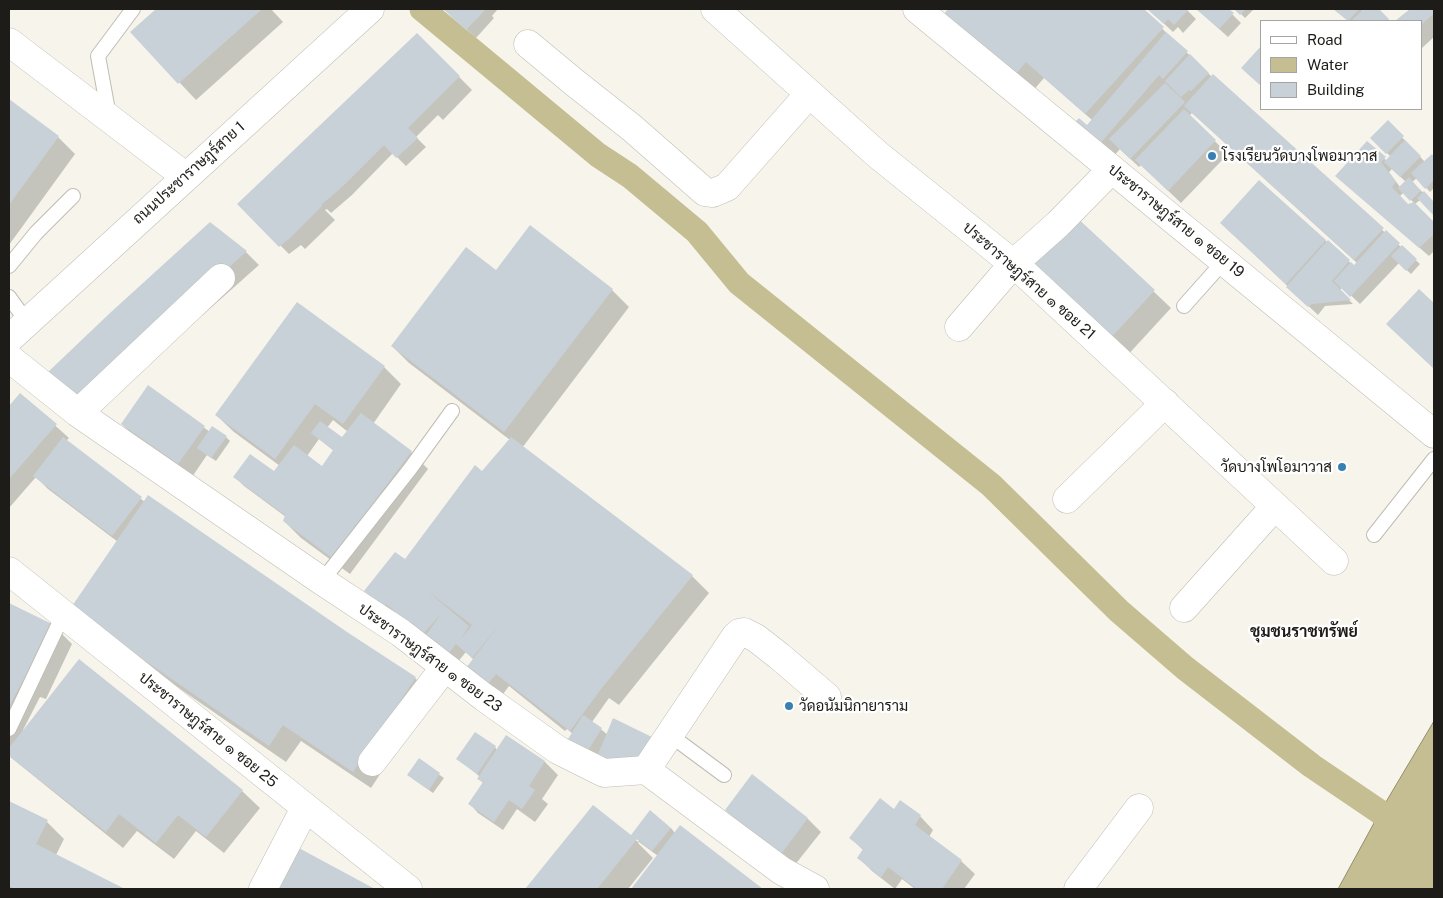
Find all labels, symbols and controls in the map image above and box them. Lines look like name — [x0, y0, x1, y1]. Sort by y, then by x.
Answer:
legend — [1260, 20, 1423, 110]
text: Road — [1307, 31, 1343, 48]
text: Water — [1307, 56, 1349, 73]
text: Building — [1307, 81, 1365, 98]
street label: ถนนประชาราษฎร์สาย 1 — [129, 118, 249, 228]
place label: โรงเรียนวัดบางโพอมาวาส — [1222, 147, 1378, 165]
marker: โรงเรียนวัดบางโพอมาวาส — [1206, 150, 1218, 162]
street label: ประชาราษฎร์สาย ๑ ซอย 19 — [1104, 160, 1248, 282]
street label: ประชาราษฎร์สาย ๑ ซอย 21 — [959, 218, 1099, 344]
place label: วัดบางโพโอมาวาส — [1221, 458, 1332, 476]
marker: วัดบางโพโอมาวาส — [1336, 461, 1348, 473]
street label: ประชาราษฎร์สาย ๑ ซอย 23 — [355, 600, 505, 716]
district label: ชุมชนราชทรัพย์ — [1250, 622, 1358, 642]
street label: ประชาราษฎร์สาย ๑ ซอย 25 — [135, 668, 281, 792]
place label: วัดอนัมนิกายาราม — [799, 697, 908, 715]
marker: วัดอนัมนิกายาราม — [783, 700, 795, 712]

